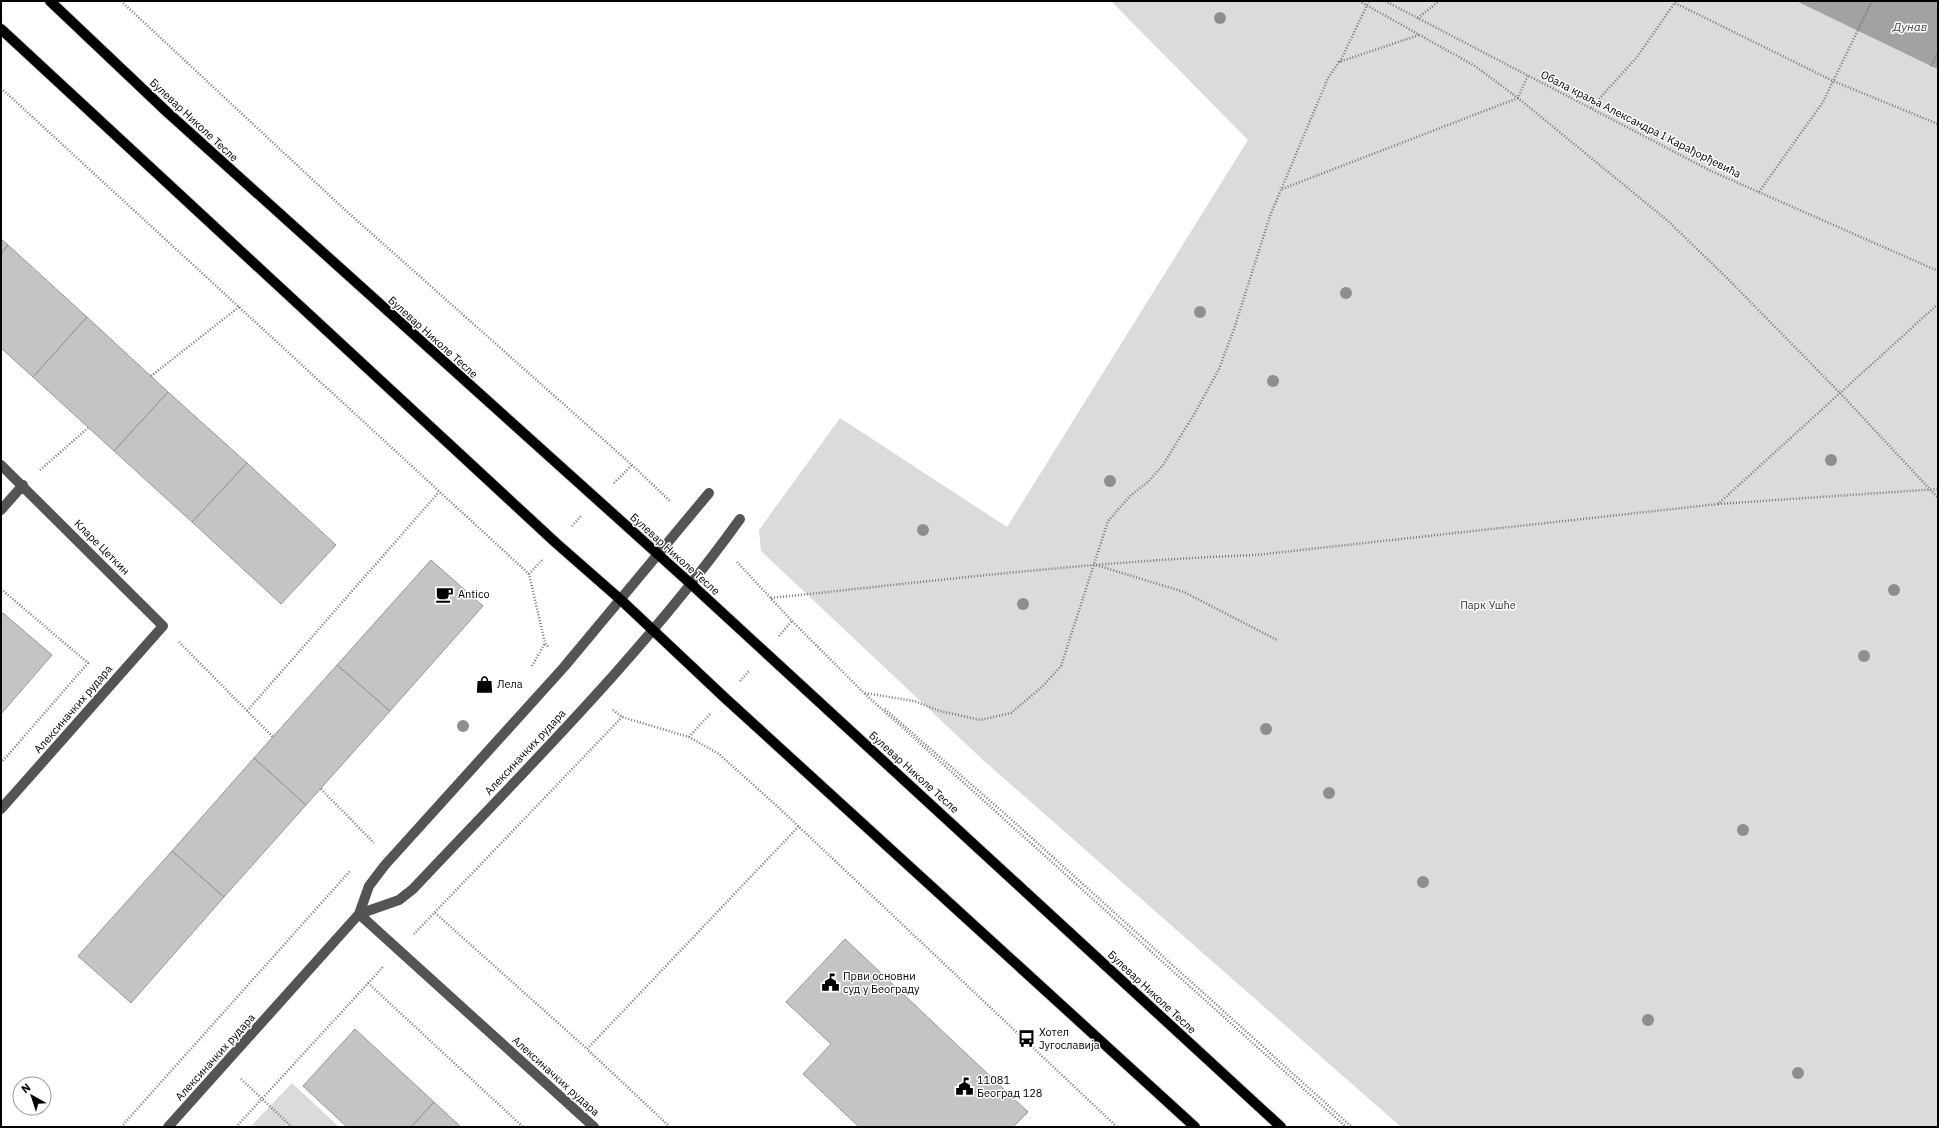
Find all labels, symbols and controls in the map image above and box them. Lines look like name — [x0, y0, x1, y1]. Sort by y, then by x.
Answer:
water label: Дунав — [1892, 19, 1927, 34]
street label: Обала краља Александра I Карађорђевића — [1538, 67, 1744, 181]
street label: Булевар Николе Тесле — [147, 75, 241, 165]
street label: Булевар Николе Тесле — [385, 293, 481, 381]
street label: Булевар Николе Тесле — [627, 510, 723, 598]
street label: Кларе Цеткин — [71, 516, 133, 578]
cafe icon: Antico — [435, 584, 455, 604]
place label: Antico — [458, 587, 490, 601]
park label: Парк Ушће — [1460, 598, 1516, 612]
street label: Алексиначких рудара — [31, 662, 115, 756]
shop icon: Лела — [474, 674, 494, 694]
place label: Лела — [497, 677, 523, 691]
street label: Алексиначких рудара — [482, 706, 569, 798]
street label: Булевар Николе Тесле — [866, 728, 962, 816]
street label: Булевар Николе Тесле — [1105, 947, 1199, 1037]
place label: Први основни суд у Београду — [843, 969, 920, 996]
public building icon: Први основни суд у Београду — [820, 972, 840, 992]
street label: Алексиначких рудара — [172, 1010, 258, 1103]
place label: Хотел Југославија — [1039, 1025, 1100, 1052]
bus stop icon: Хотел Југославија — [1016, 1028, 1036, 1048]
street label: Алексиначких рудара — [510, 1033, 603, 1119]
place label: 11081 Београд 128 — [977, 1073, 1042, 1100]
north arrow — [12, 1076, 52, 1116]
public building icon: 11081 Београд 128 — [954, 1076, 974, 1096]
text: N — [18, 1080, 33, 1096]

